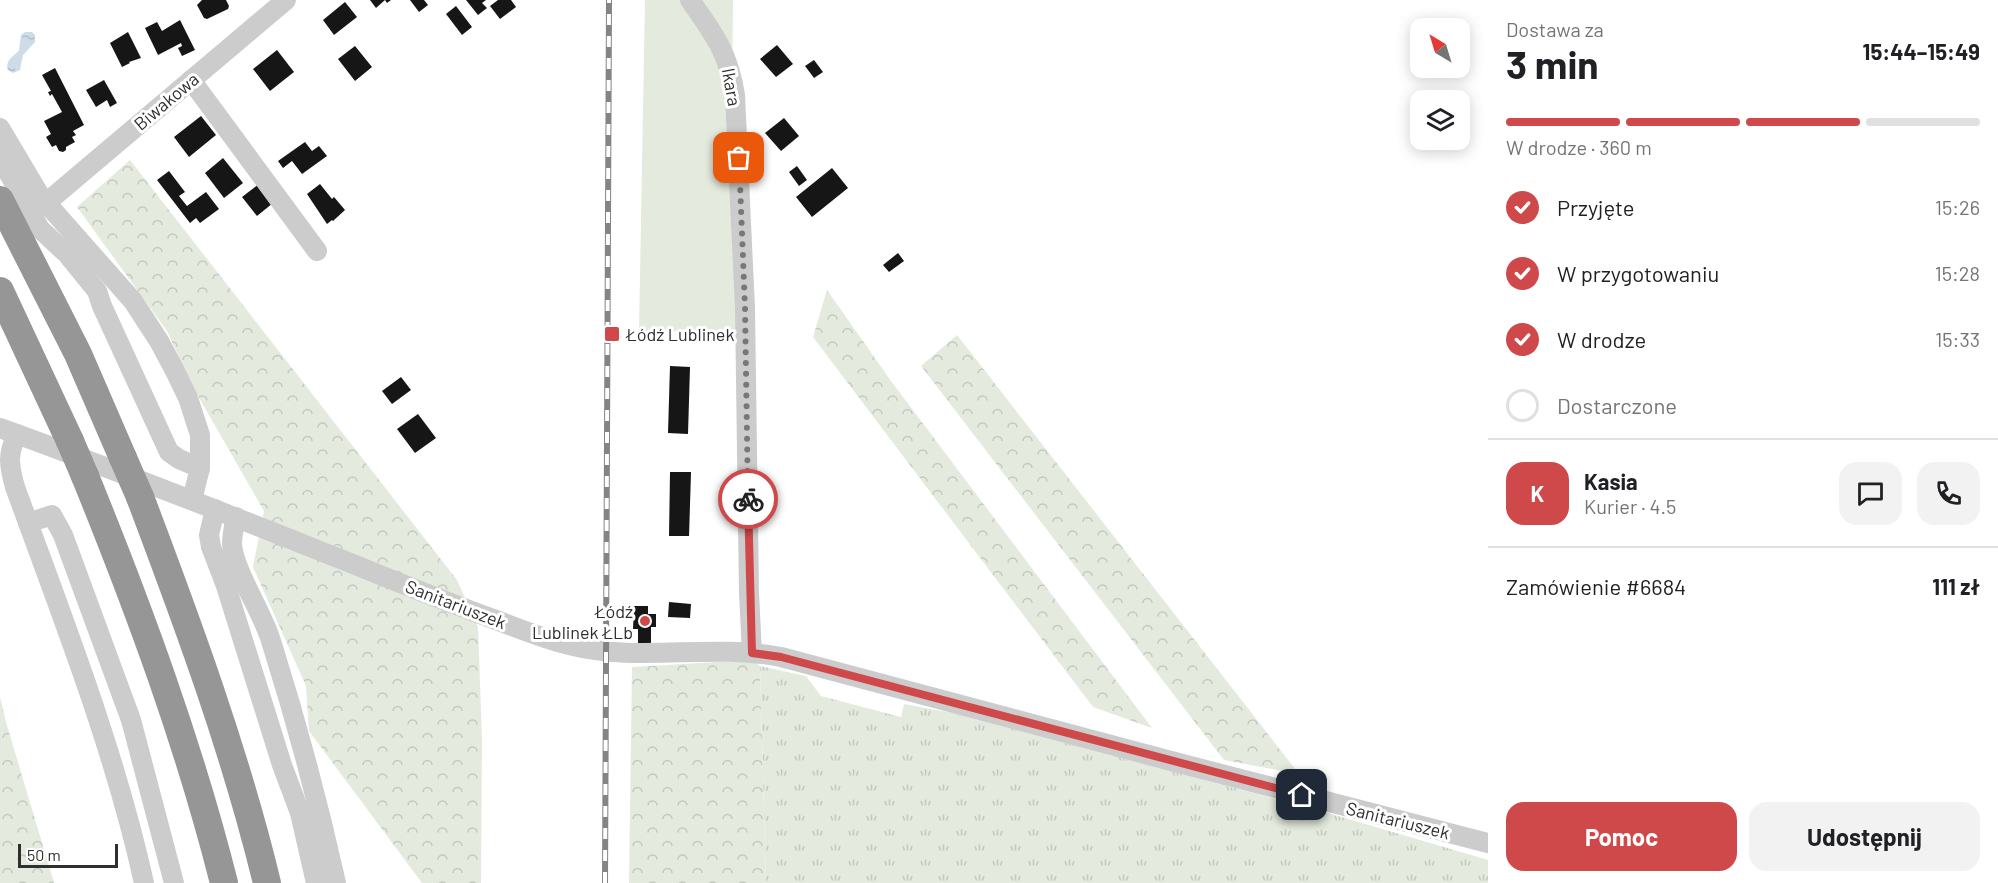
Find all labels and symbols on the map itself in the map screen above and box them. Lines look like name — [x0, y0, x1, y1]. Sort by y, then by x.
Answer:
north arrow — [1410, 18, 1470, 78]
street label: Ikara — [718, 66, 746, 108]
street label: Biwakowa — [129, 68, 203, 134]
pin — [713, 132, 764, 183]
place label: Łódź Lublinek — [625, 323, 735, 345]
marker: Łódź Lublinek — [603, 325, 621, 343]
courier — [718, 469, 778, 529]
street label: Sanitariuszek — [403, 575, 509, 633]
place label: Łódź Lublinek ŁLb — [532, 600, 633, 643]
marker: Łódź Lublinek ŁLb — [638, 614, 652, 628]
pin — [1276, 769, 1327, 820]
street label: Sanitariuszek — [1344, 797, 1452, 843]
scale bar — [18, 841, 118, 868]

